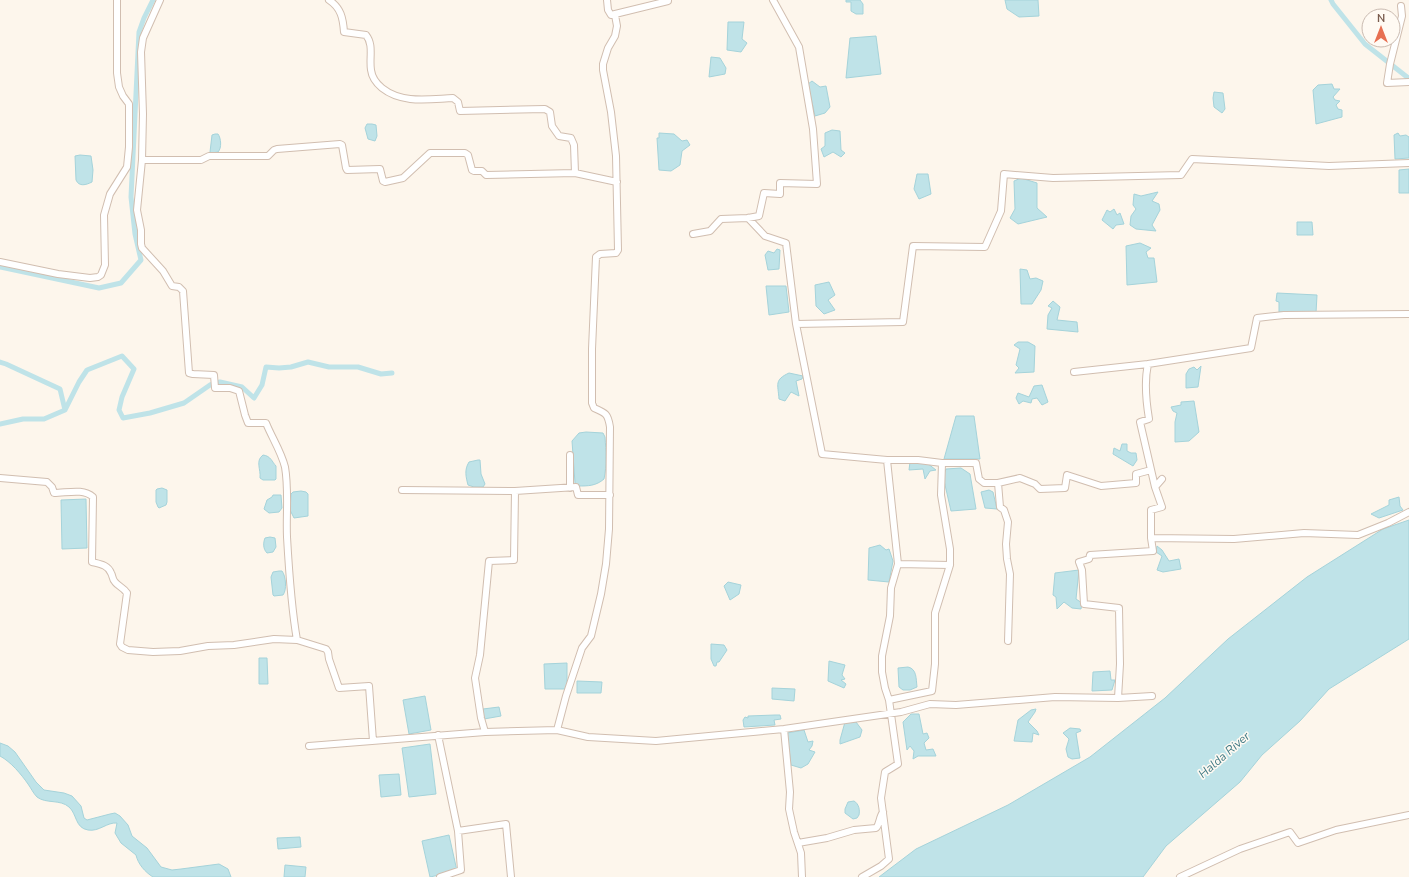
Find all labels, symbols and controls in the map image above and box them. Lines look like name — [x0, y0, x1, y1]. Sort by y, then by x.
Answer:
north arrow — [1361, 8, 1401, 48]
text: N — [1377, 11, 1385, 26]
water label: Halda River — [1195, 728, 1254, 782]

